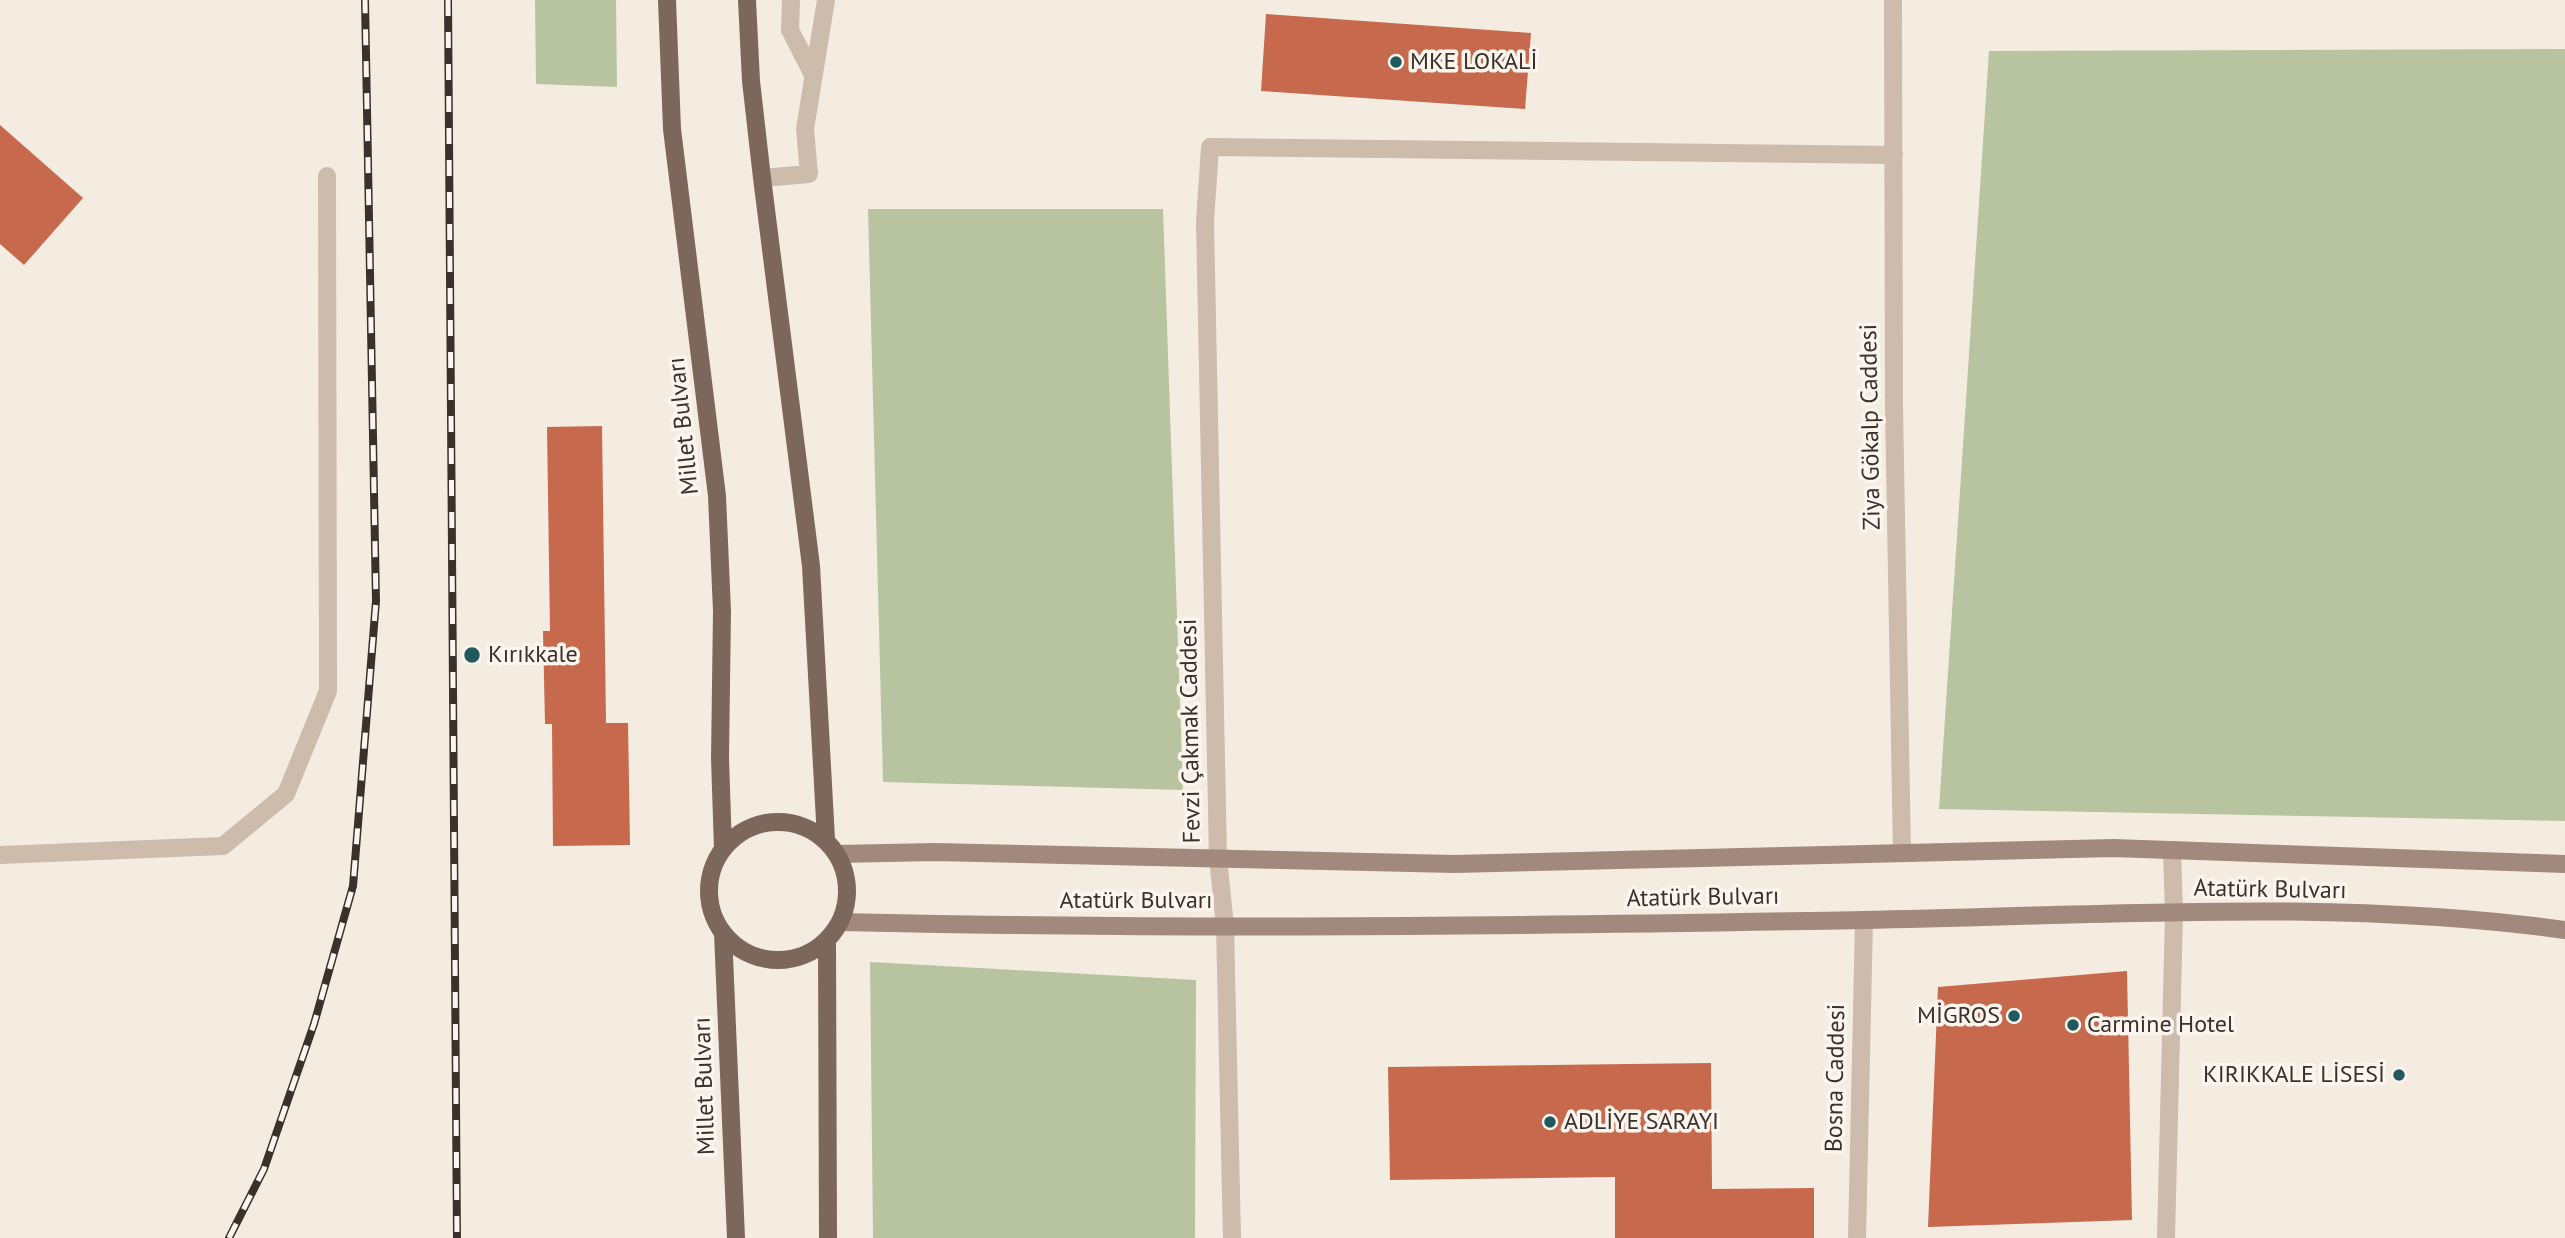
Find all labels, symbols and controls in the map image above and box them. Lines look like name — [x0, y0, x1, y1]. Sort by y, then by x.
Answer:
place label: MKE LOKALİ — [1410, 48, 1537, 76]
marker: MKE LOKALİ — [1388, 54, 1404, 70]
street label: Ziya Gökalp Caddesi — [1855, 324, 1887, 530]
street label: Millet Bulvarı — [662, 356, 706, 496]
street label: Fevzi Çakmak Caddesi — [1175, 618, 1207, 844]
place label: Kırıkkale — [488, 641, 578, 669]
marker: Kırıkkale — [462, 645, 482, 665]
street label: Atatürk Bulvarı — [2193, 874, 2347, 906]
street label: Atatürk Bulvarı — [1626, 882, 1780, 914]
street label: Atatürk Bulvarı — [1060, 887, 1212, 915]
place label: MİGROS — [1917, 1002, 2000, 1030]
street label: Bosna Caddesi — [1820, 1004, 1852, 1152]
marker: MİGROS — [2006, 1008, 2022, 1024]
place label: Carmine Hotel — [2087, 1011, 2234, 1039]
street label: Millet Bulvarı — [688, 1016, 722, 1156]
marker: Carmine Hotel — [2065, 1017, 2081, 1033]
place label: KIRIKKALE LİSESİ — [2203, 1061, 2385, 1089]
marker: KIRIKKALE LİSESİ — [2391, 1067, 2407, 1083]
place label: ADLİYE SARAYI — [1564, 1108, 1719, 1136]
marker: ADLİYE SARAYI — [1542, 1114, 1558, 1130]

